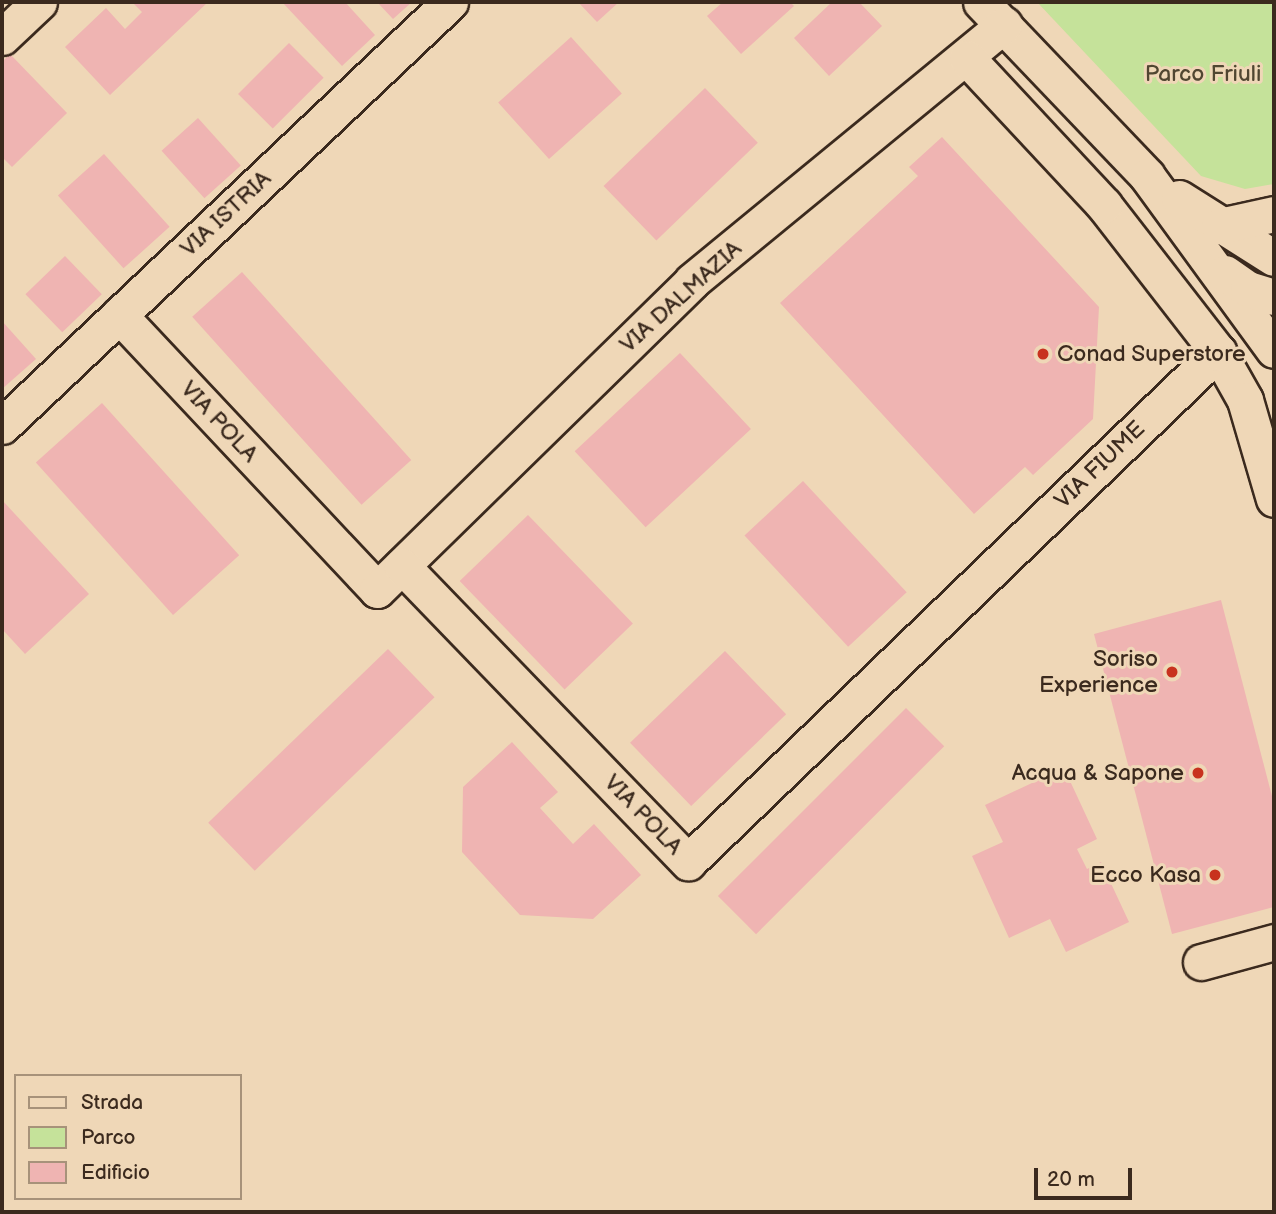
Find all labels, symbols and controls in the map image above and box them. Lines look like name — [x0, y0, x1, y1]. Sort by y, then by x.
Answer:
park label: Parco Friuli — [1145, 60, 1261, 88]
street label: VIA ISTRIA — [175, 165, 277, 263]
street label: VIA DALMAZIA — [614, 235, 748, 359]
place label: Conad Superstore — [1057, 340, 1246, 368]
marker: Conad Superstore — [1035, 346, 1051, 362]
street label: VIA POLA — [175, 376, 263, 468]
street label: VIA FIUME — [1049, 415, 1151, 515]
place label: Soriso Experience — [1039, 645, 1158, 699]
marker: Soriso Experience — [1164, 664, 1180, 680]
place label: Acqua & Sapone — [1011, 759, 1184, 787]
marker: Acqua & Sapone — [1190, 765, 1206, 781]
street label: VIA POLA — [598, 769, 688, 861]
place label: Ecco Kasa — [1090, 861, 1201, 889]
marker: Ecco Kasa — [1207, 867, 1223, 883]
legend — [14, 1074, 242, 1200]
text: Strada — [81, 1090, 143, 1115]
text: Parco — [81, 1125, 136, 1150]
scale bar — [1038, 1154, 1136, 1198]
text: Edificio — [81, 1160, 150, 1185]
text: 20 m — [1047, 1167, 1095, 1192]

